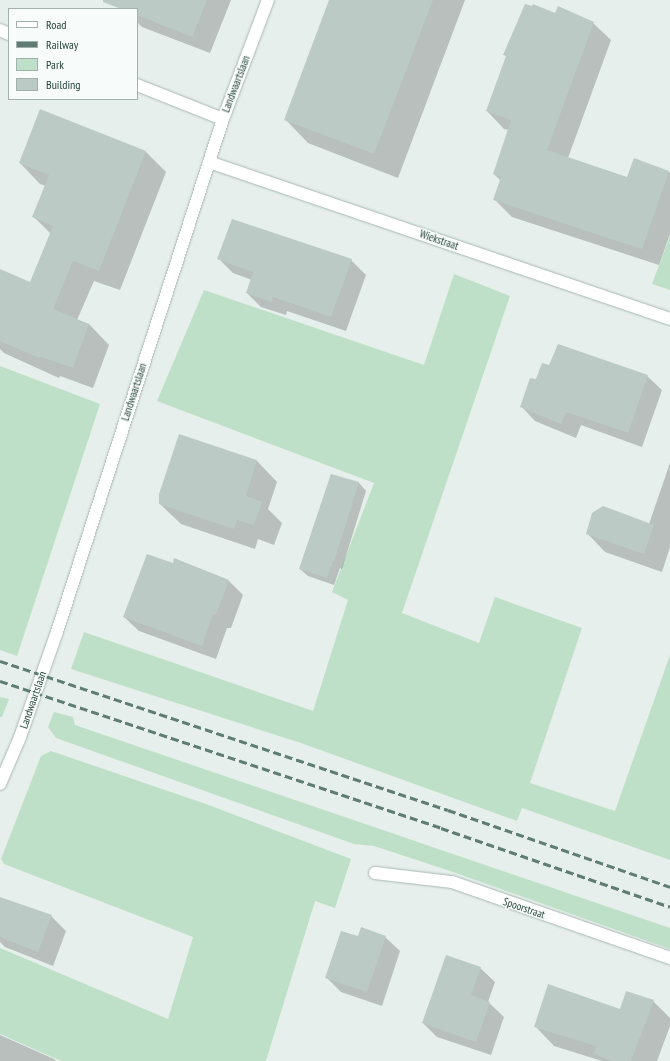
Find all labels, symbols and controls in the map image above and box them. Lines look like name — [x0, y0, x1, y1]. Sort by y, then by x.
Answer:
legend — [8, 8, 138, 100]
text: Road — [46, 17, 66, 32]
text: Railway — [46, 37, 78, 52]
street label: Landwaartslaan — [219, 54, 253, 114]
text: Park — [46, 57, 64, 72]
text: Building — [46, 77, 81, 92]
street label: Wiekstraat — [418, 227, 460, 253]
street label: Landwaartslaan — [118, 361, 150, 423]
street label: Landwaartslaan — [17, 670, 49, 730]
street label: Spoorstraat — [501, 895, 547, 921]

